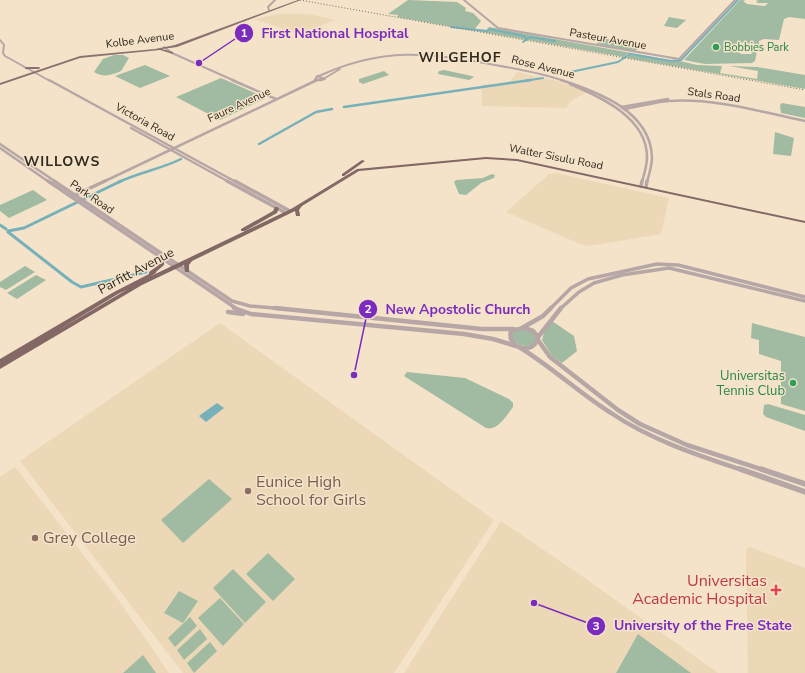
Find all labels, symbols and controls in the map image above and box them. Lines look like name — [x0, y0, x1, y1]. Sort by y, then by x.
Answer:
callout: First National Hospital — [234, 20, 417, 46]
text: First National Hospital — [261, 24, 409, 43]
text: 1 — [240, 25, 248, 41]
street label: Pasteur Avenue — [568, 25, 648, 53]
street label: Kolbe Avenue — [105, 28, 175, 52]
place label: Bobbies Park — [724, 40, 789, 55]
marker: Bobbies Park — [711, 42, 721, 52]
district label: WILGEHOF — [418, 48, 502, 67]
street label: Rose Avenue — [510, 52, 576, 82]
street label: Faure Avenue — [205, 84, 273, 126]
street label: Stals Road — [687, 84, 741, 106]
street label: Victoria Road — [112, 99, 177, 145]
street label: Walter Sisulu Road — [508, 141, 604, 173]
district label: WILLOWS — [24, 152, 100, 171]
street label: Park Road — [67, 177, 117, 217]
street label: Parfitt Avenue — [95, 243, 177, 299]
callout: New Apostolic Church — [358, 296, 539, 322]
text: New Apostolic Church — [385, 300, 531, 319]
text: 2 — [364, 301, 372, 317]
place label: Universitas Tennis Club — [716, 367, 785, 400]
marker: Universitas Tennis Club — [788, 378, 798, 388]
place label: Eunice High School for Girls — [256, 471, 366, 511]
marker: Eunice High School for Girls — [243, 486, 253, 496]
place label: Grey College — [43, 527, 136, 549]
marker: Grey College — [30, 533, 40, 543]
place label: Universitas Academic Hospital — [632, 570, 767, 610]
marker: Universitas Academic Hospital — [770, 584, 782, 596]
callout: University of the Free State — [586, 613, 800, 639]
text: University of the Free State — [614, 616, 792, 635]
text: 3 — [592, 618, 600, 634]

